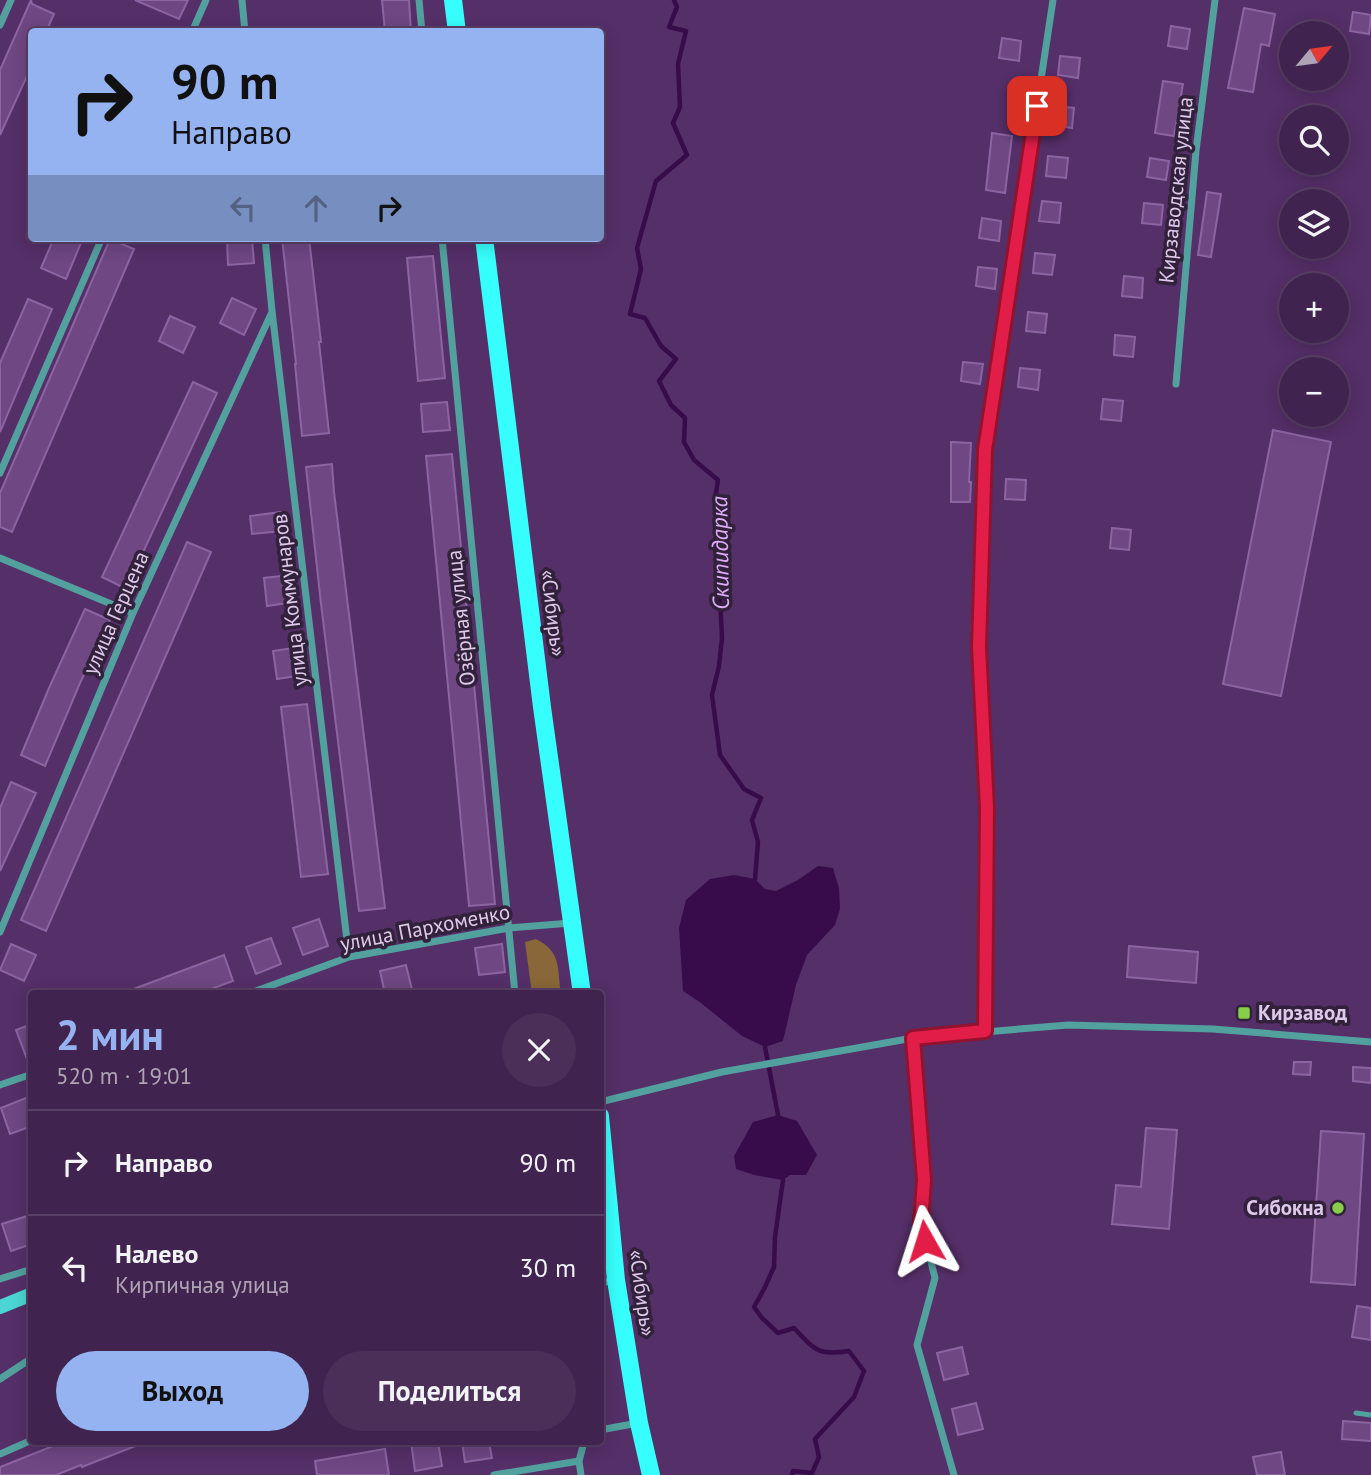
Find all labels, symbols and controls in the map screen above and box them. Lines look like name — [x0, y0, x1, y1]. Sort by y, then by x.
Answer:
north arrow — [1279, 21, 1349, 91]
map controls — [1279, 21, 1349, 427]
text: 90 m — [171, 49, 278, 113]
icon: right — [56, 56, 147, 147]
pin — [1007, 76, 1067, 136]
icon: arrive — [1018, 87, 1056, 125]
street label: Кирзаводская улица — [1152, 95, 1199, 284]
button: search — [1279, 105, 1349, 175]
text: Направо — [171, 111, 292, 153]
icon: left — [224, 189, 262, 227]
icon: ahead — [297, 189, 335, 227]
icon: right — [370, 189, 408, 227]
button: layers — [1279, 189, 1349, 259]
button: + — [1279, 273, 1349, 343]
button: − — [1279, 357, 1349, 427]
water label: Скипидарка — [704, 496, 735, 610]
street label: улица Коммунаров — [266, 512, 313, 688]
street label: улица Герцена — [76, 547, 155, 679]
street label: Озёрная улица — [440, 549, 481, 687]
street label: «Сибирь» — [535, 568, 572, 658]
street label: улица Пархоменко — [338, 898, 512, 957]
place label: Кирзавод — [1258, 999, 1347, 1026]
marker: Кирзавод — [1236, 1005, 1252, 1021]
text: 2 мин — [56, 1007, 164, 1062]
button: close — [502, 1013, 576, 1087]
text: 520 m · 19:01 — [56, 1061, 192, 1090]
icon: right — [56, 1144, 94, 1182]
text: Направо — [115, 1146, 213, 1179]
text: 90 m — [520, 1146, 576, 1179]
place label: Сибокна — [1246, 1194, 1324, 1221]
marker: Сибокна — [1330, 1200, 1346, 1216]
position arrow — [888, 1204, 962, 1278]
text: Налево — [115, 1237, 199, 1270]
street label: «Сибирь» — [623, 1248, 662, 1338]
icon: left — [56, 1249, 94, 1287]
text: 30 m — [520, 1251, 576, 1284]
text: Кирпичная улица — [115, 1270, 290, 1299]
button: Выход — [56, 1351, 309, 1431]
button: Поделиться — [323, 1351, 576, 1431]

